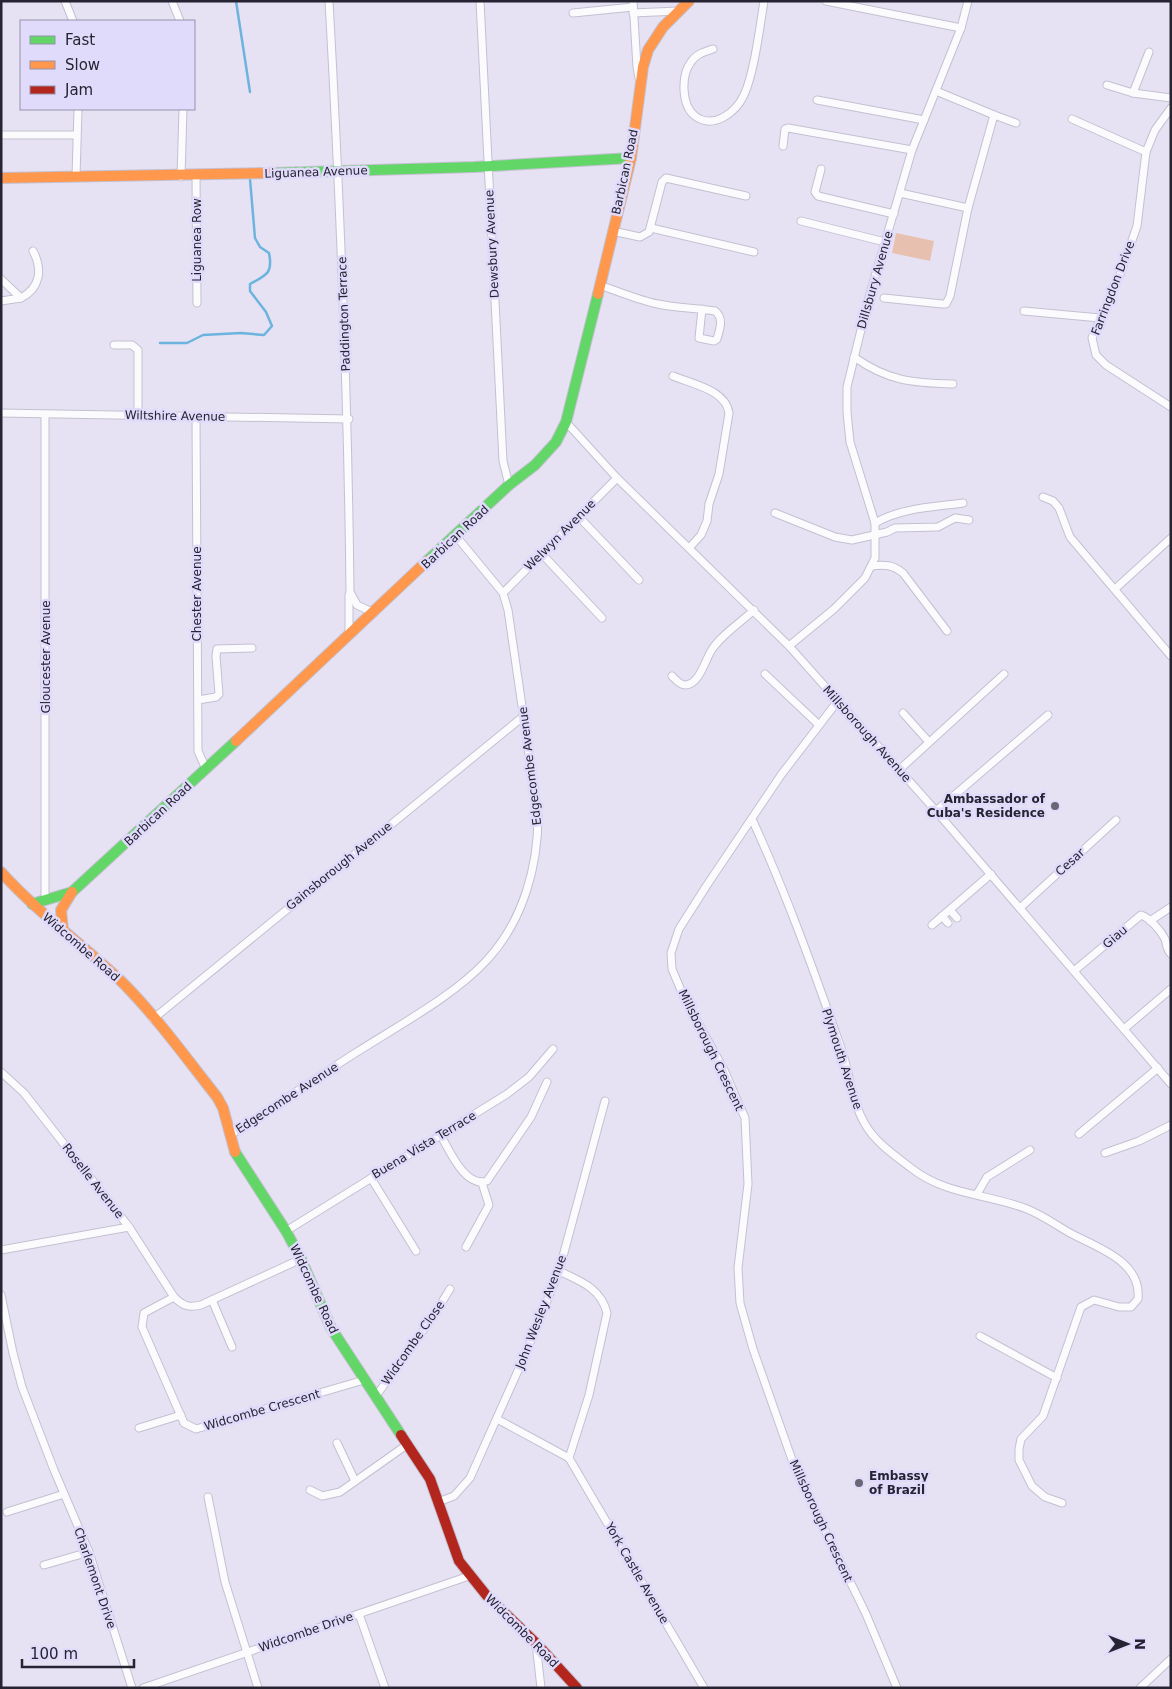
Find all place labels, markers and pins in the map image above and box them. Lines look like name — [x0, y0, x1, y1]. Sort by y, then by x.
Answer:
place label: Ambassador of Cuba's Residence — [927, 792, 1046, 820]
marker: Ambassador of Cuba's Residence — [1049, 800, 1061, 812]
place label: Embassy of Brazil — [869, 1469, 929, 1497]
marker: Embassy of Brazil — [853, 1477, 865, 1489]

